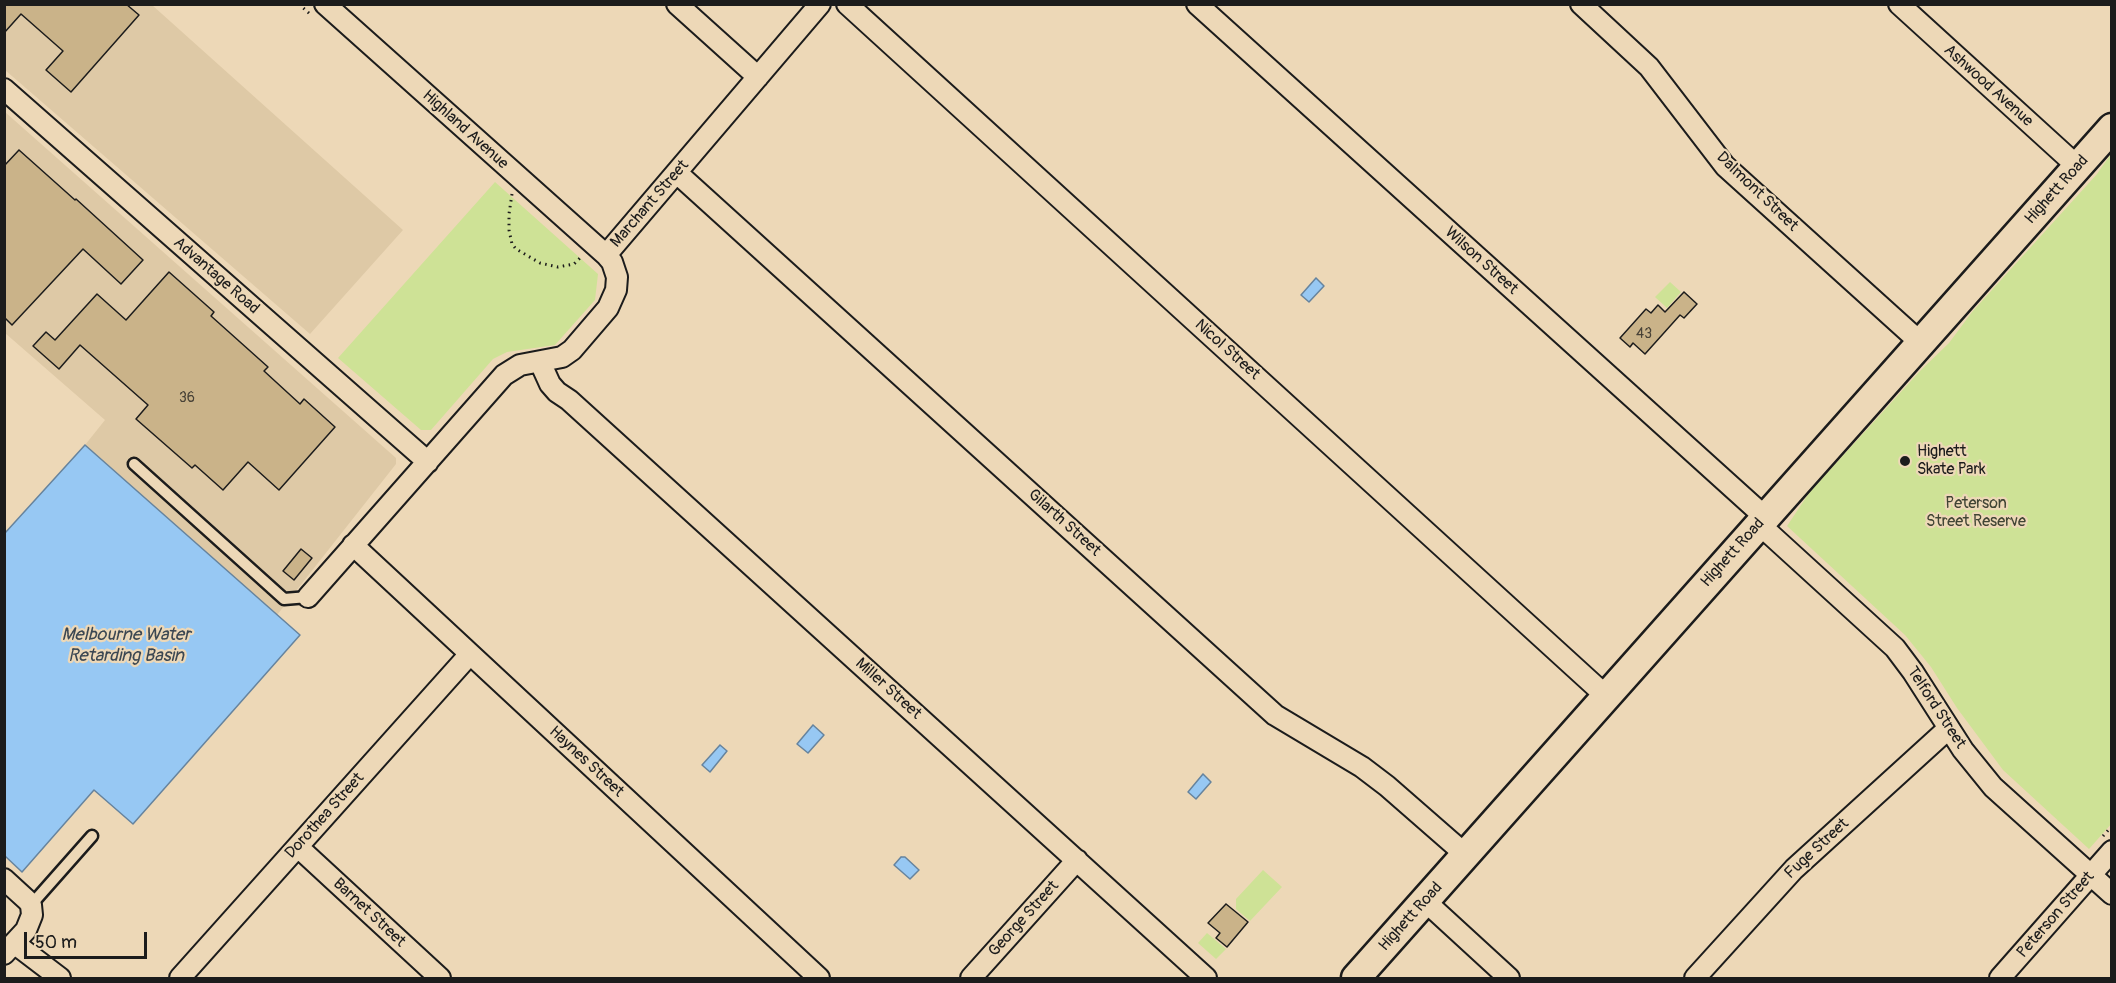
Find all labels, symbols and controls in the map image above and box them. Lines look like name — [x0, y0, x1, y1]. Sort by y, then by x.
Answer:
street label: Ashwood Avenue — [1939, 41, 2037, 131]
street label: Highland Avenue — [418, 86, 512, 174]
street label: Dalmont Street — [1712, 148, 1802, 236]
street label: Highett Road — [2021, 152, 2093, 228]
street label: Marchant Street — [607, 156, 693, 252]
street label: Wilson Street — [1440, 223, 1522, 299]
street label: Advantage Road — [169, 233, 263, 319]
street label: Nicol Street — [1190, 316, 1264, 384]
house number: 43 — [1636, 326, 1652, 342]
house number: 36 — [179, 390, 195, 406]
place label: Highett Skate Park — [1917, 442, 1986, 480]
marker: Highett Skate Park — [1898, 454, 1912, 468]
street label: Gilarth Street — [1024, 485, 1104, 561]
park label: Peterson Street Reserve — [1926, 494, 2026, 532]
street label: Highett Road — [1697, 515, 1769, 591]
water label: Melbourne Water Retarding Basin — [62, 624, 190, 666]
street label: Miller Street — [851, 654, 925, 724]
street label: Telford Street — [1902, 663, 1970, 753]
street label: Haynes Street — [545, 722, 627, 802]
street label: Dorothea Street — [281, 769, 369, 863]
street label: Fuge Street — [1781, 815, 1853, 883]
street label: Peterson Street — [2013, 868, 2099, 962]
street label: Barnet Street — [329, 874, 409, 952]
street label: George Street — [985, 877, 1063, 961]
street label: Highett Road — [1375, 879, 1447, 955]
scale bar — [27, 920, 150, 958]
text: 50 m — [35, 931, 77, 954]

